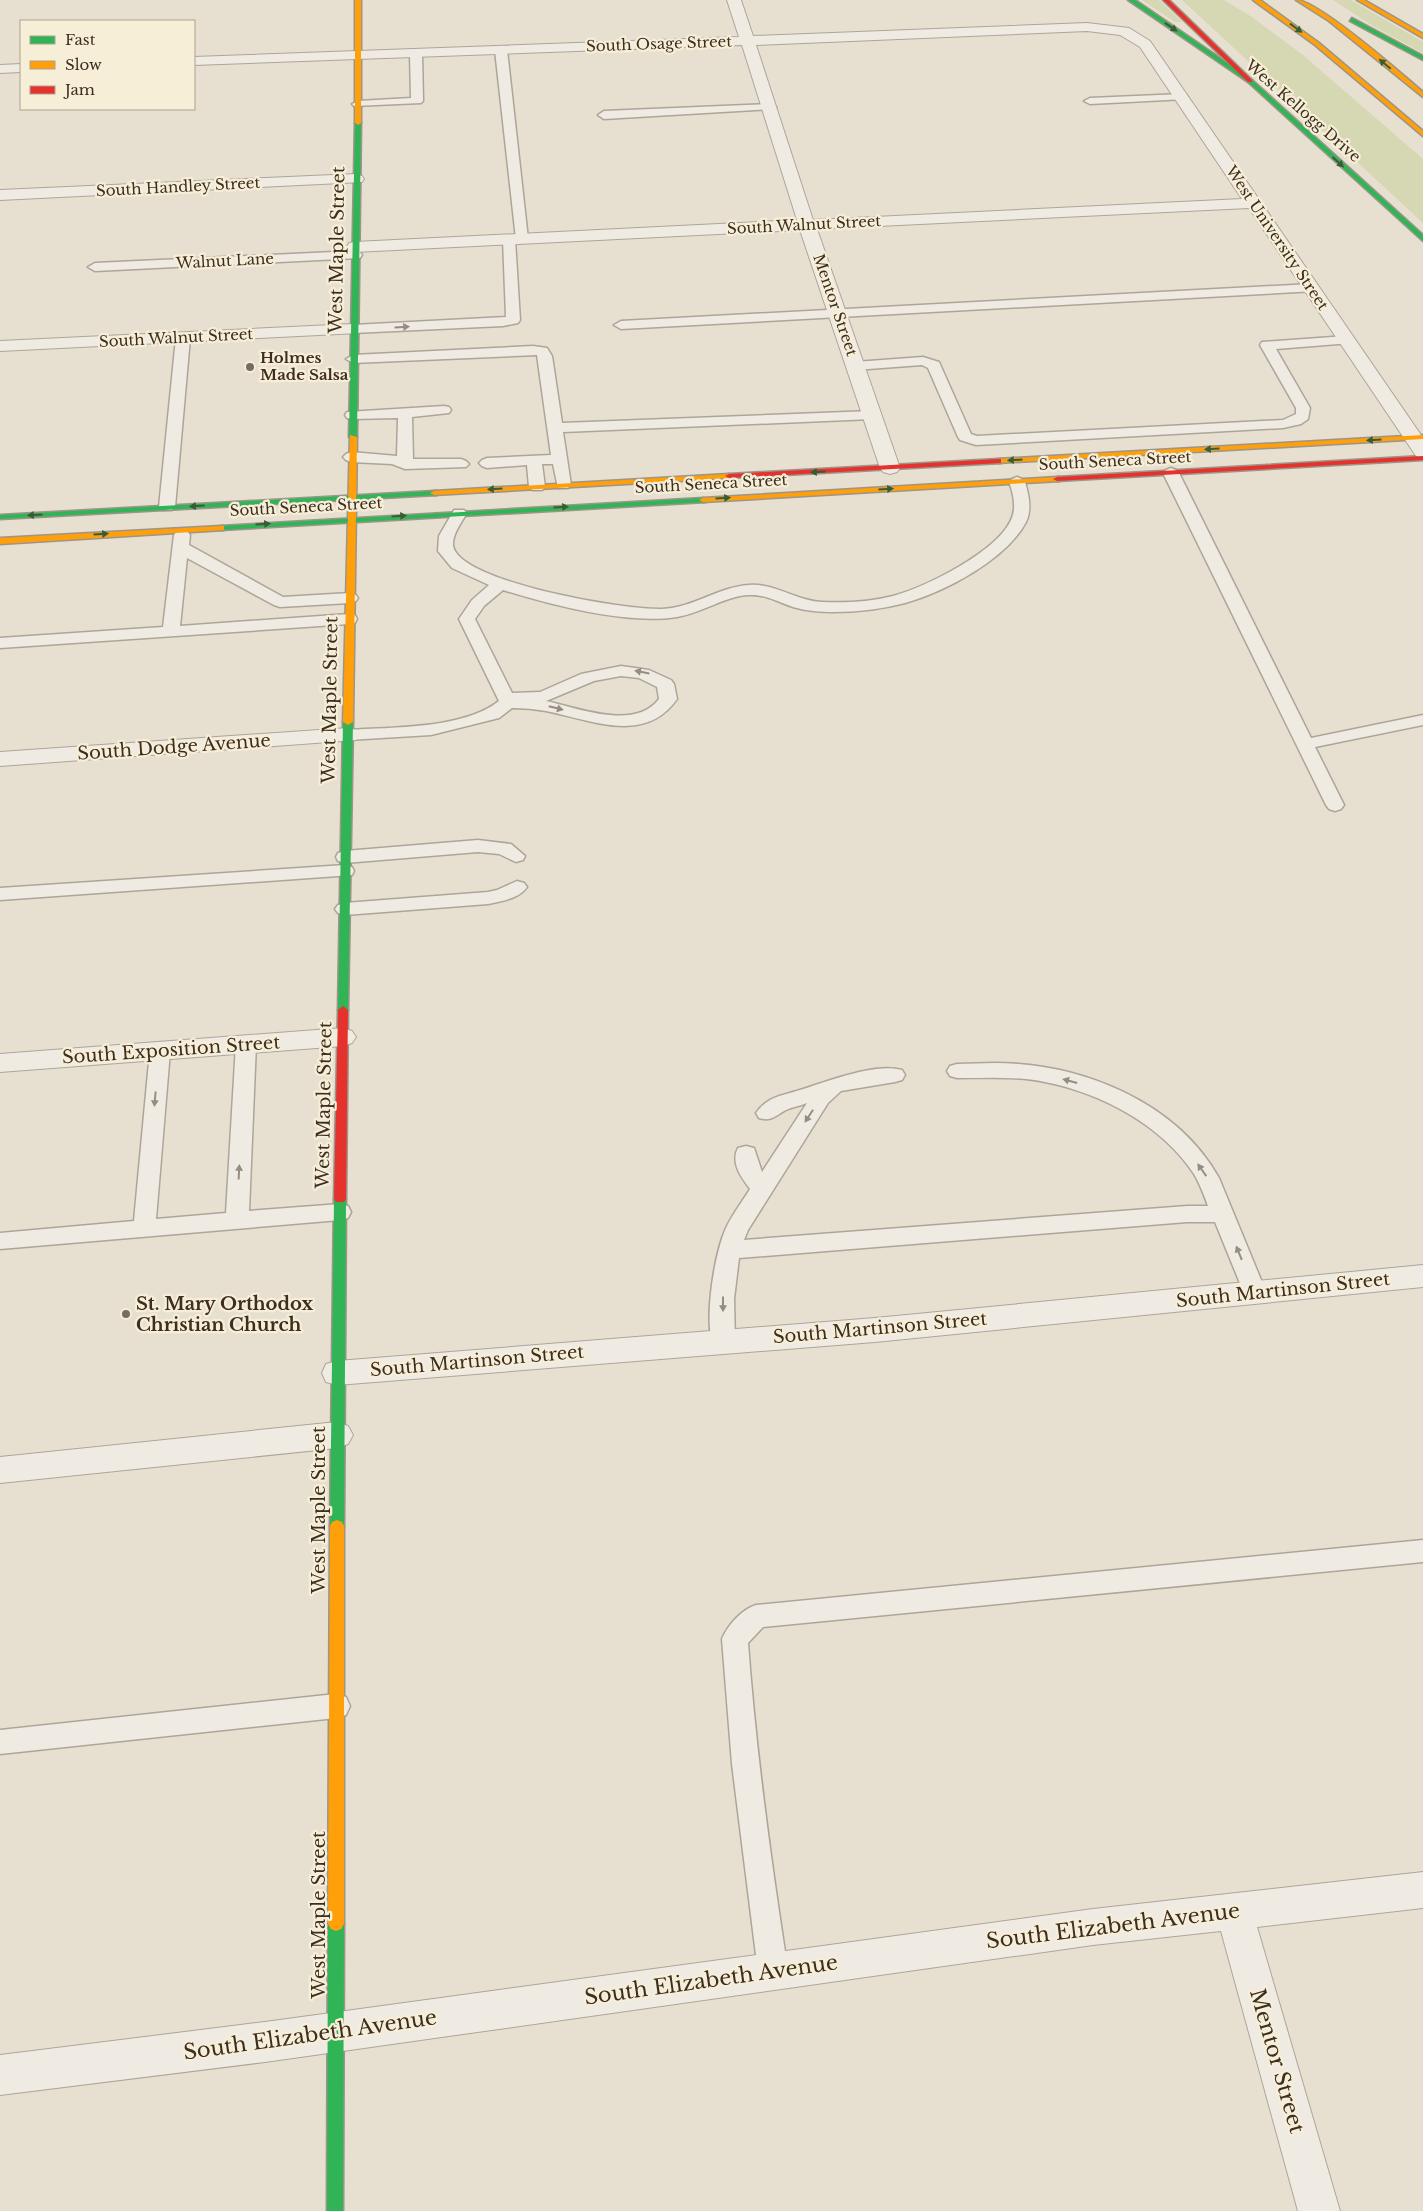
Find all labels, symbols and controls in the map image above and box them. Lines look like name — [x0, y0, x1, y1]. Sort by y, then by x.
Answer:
legend — [20, 20, 195, 110]
one-way arrow — [1164, 22, 1178, 32]
one-way arrow — [1289, 23, 1303, 33]
text: Fast — [65, 30, 96, 49]
street label: South Osage Street — [586, 31, 733, 56]
text: Slow — [65, 55, 102, 74]
street label: West Kellogg Drive — [1241, 55, 1365, 166]
one-way arrow — [1380, 58, 1392, 70]
text: Jam — [63, 80, 95, 99]
one-way arrow — [1332, 156, 1345, 167]
street label: West University Street — [1221, 161, 1333, 314]
street label: West Maple Street — [325, 166, 349, 335]
street label: South Handley Street — [95, 173, 261, 200]
street label: South Walnut Street — [726, 211, 882, 238]
street label: Walnut Lane — [175, 248, 274, 273]
street label: Mentor Street — [809, 251, 862, 359]
one-way arrow — [394, 323, 410, 331]
street label: South Walnut Street — [98, 324, 254, 351]
place label: Holmes Made Salsa — [260, 348, 349, 384]
marker: Holmes Made Salsa — [244, 361, 256, 373]
one-way arrow — [1366, 436, 1382, 444]
one-way arrow — [1204, 446, 1220, 454]
street label: South Seneca Street — [1038, 447, 1192, 474]
one-way arrow — [1007, 457, 1023, 465]
one-way arrow — [809, 468, 825, 476]
street label: South Seneca Street — [634, 470, 788, 497]
one-way arrow — [878, 484, 894, 492]
one-way arrow — [487, 485, 503, 493]
street label: South Seneca Street — [229, 493, 383, 520]
one-way arrow — [716, 494, 732, 502]
one-way arrow — [189, 502, 205, 510]
one-way arrow — [553, 503, 569, 511]
one-way arrow — [27, 512, 43, 520]
one-way arrow — [391, 512, 407, 520]
one-way arrow — [256, 520, 272, 528]
one-way arrow — [93, 530, 109, 538]
street label: West Maple Street — [318, 616, 342, 785]
one-way arrow — [633, 668, 649, 676]
one-way arrow — [549, 705, 564, 713]
street label: South Dodge Avenue — [77, 729, 271, 765]
street label: West Maple Street — [312, 1021, 336, 1190]
street label: South Exposition Street — [61, 1031, 281, 1069]
one-way arrow — [1062, 1077, 1077, 1085]
one-way arrow — [151, 1091, 159, 1107]
one-way arrow — [804, 1110, 814, 1123]
one-way arrow — [1197, 1163, 1207, 1177]
one-way arrow — [236, 1164, 244, 1180]
one-way arrow — [1235, 1245, 1243, 1260]
street label: South Martinson Street — [1175, 1268, 1391, 1312]
place label: St. Mary Orthodox Christian Church — [136, 1293, 313, 1336]
one-way arrow — [719, 1296, 727, 1312]
marker: St. Mary Orthodox Christian Church — [120, 1308, 132, 1320]
street label: South Martinson Street — [772, 1308, 988, 1348]
street label: South Martinson Street — [369, 1341, 585, 1381]
street label: West Maple Street — [308, 1426, 330, 1595]
street label: West Maple Street — [308, 1831, 330, 2000]
street label: South Elizabeth Avenue — [985, 1898, 1241, 1954]
street label: South Elizabeth Avenue — [583, 1949, 839, 2011]
street label: Mentor Street — [1244, 1986, 1310, 2136]
street label: South Elizabeth Avenue — [182, 2004, 438, 2066]

